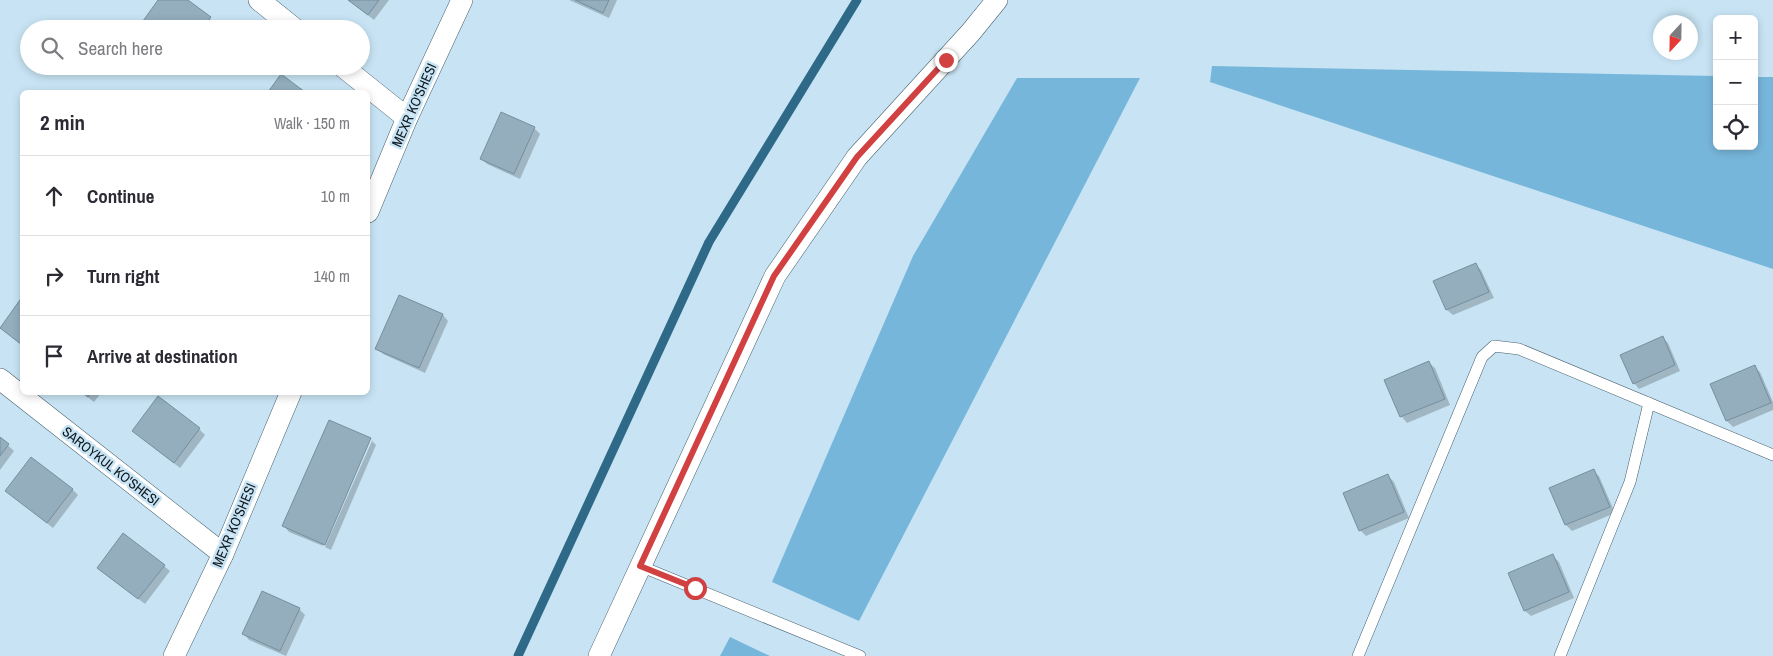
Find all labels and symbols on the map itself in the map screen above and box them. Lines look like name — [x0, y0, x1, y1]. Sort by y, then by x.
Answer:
north arrow — [1653, 15, 1698, 60]
route end — [935, 49, 958, 72]
street label: MEXR KO'SHESI — [388, 60, 440, 150]
street label: SAROYKUL KO'SHESI — [59, 422, 163, 510]
street label: MEXR KO'SHESI — [208, 480, 260, 570]
route start — [684, 577, 707, 600]

